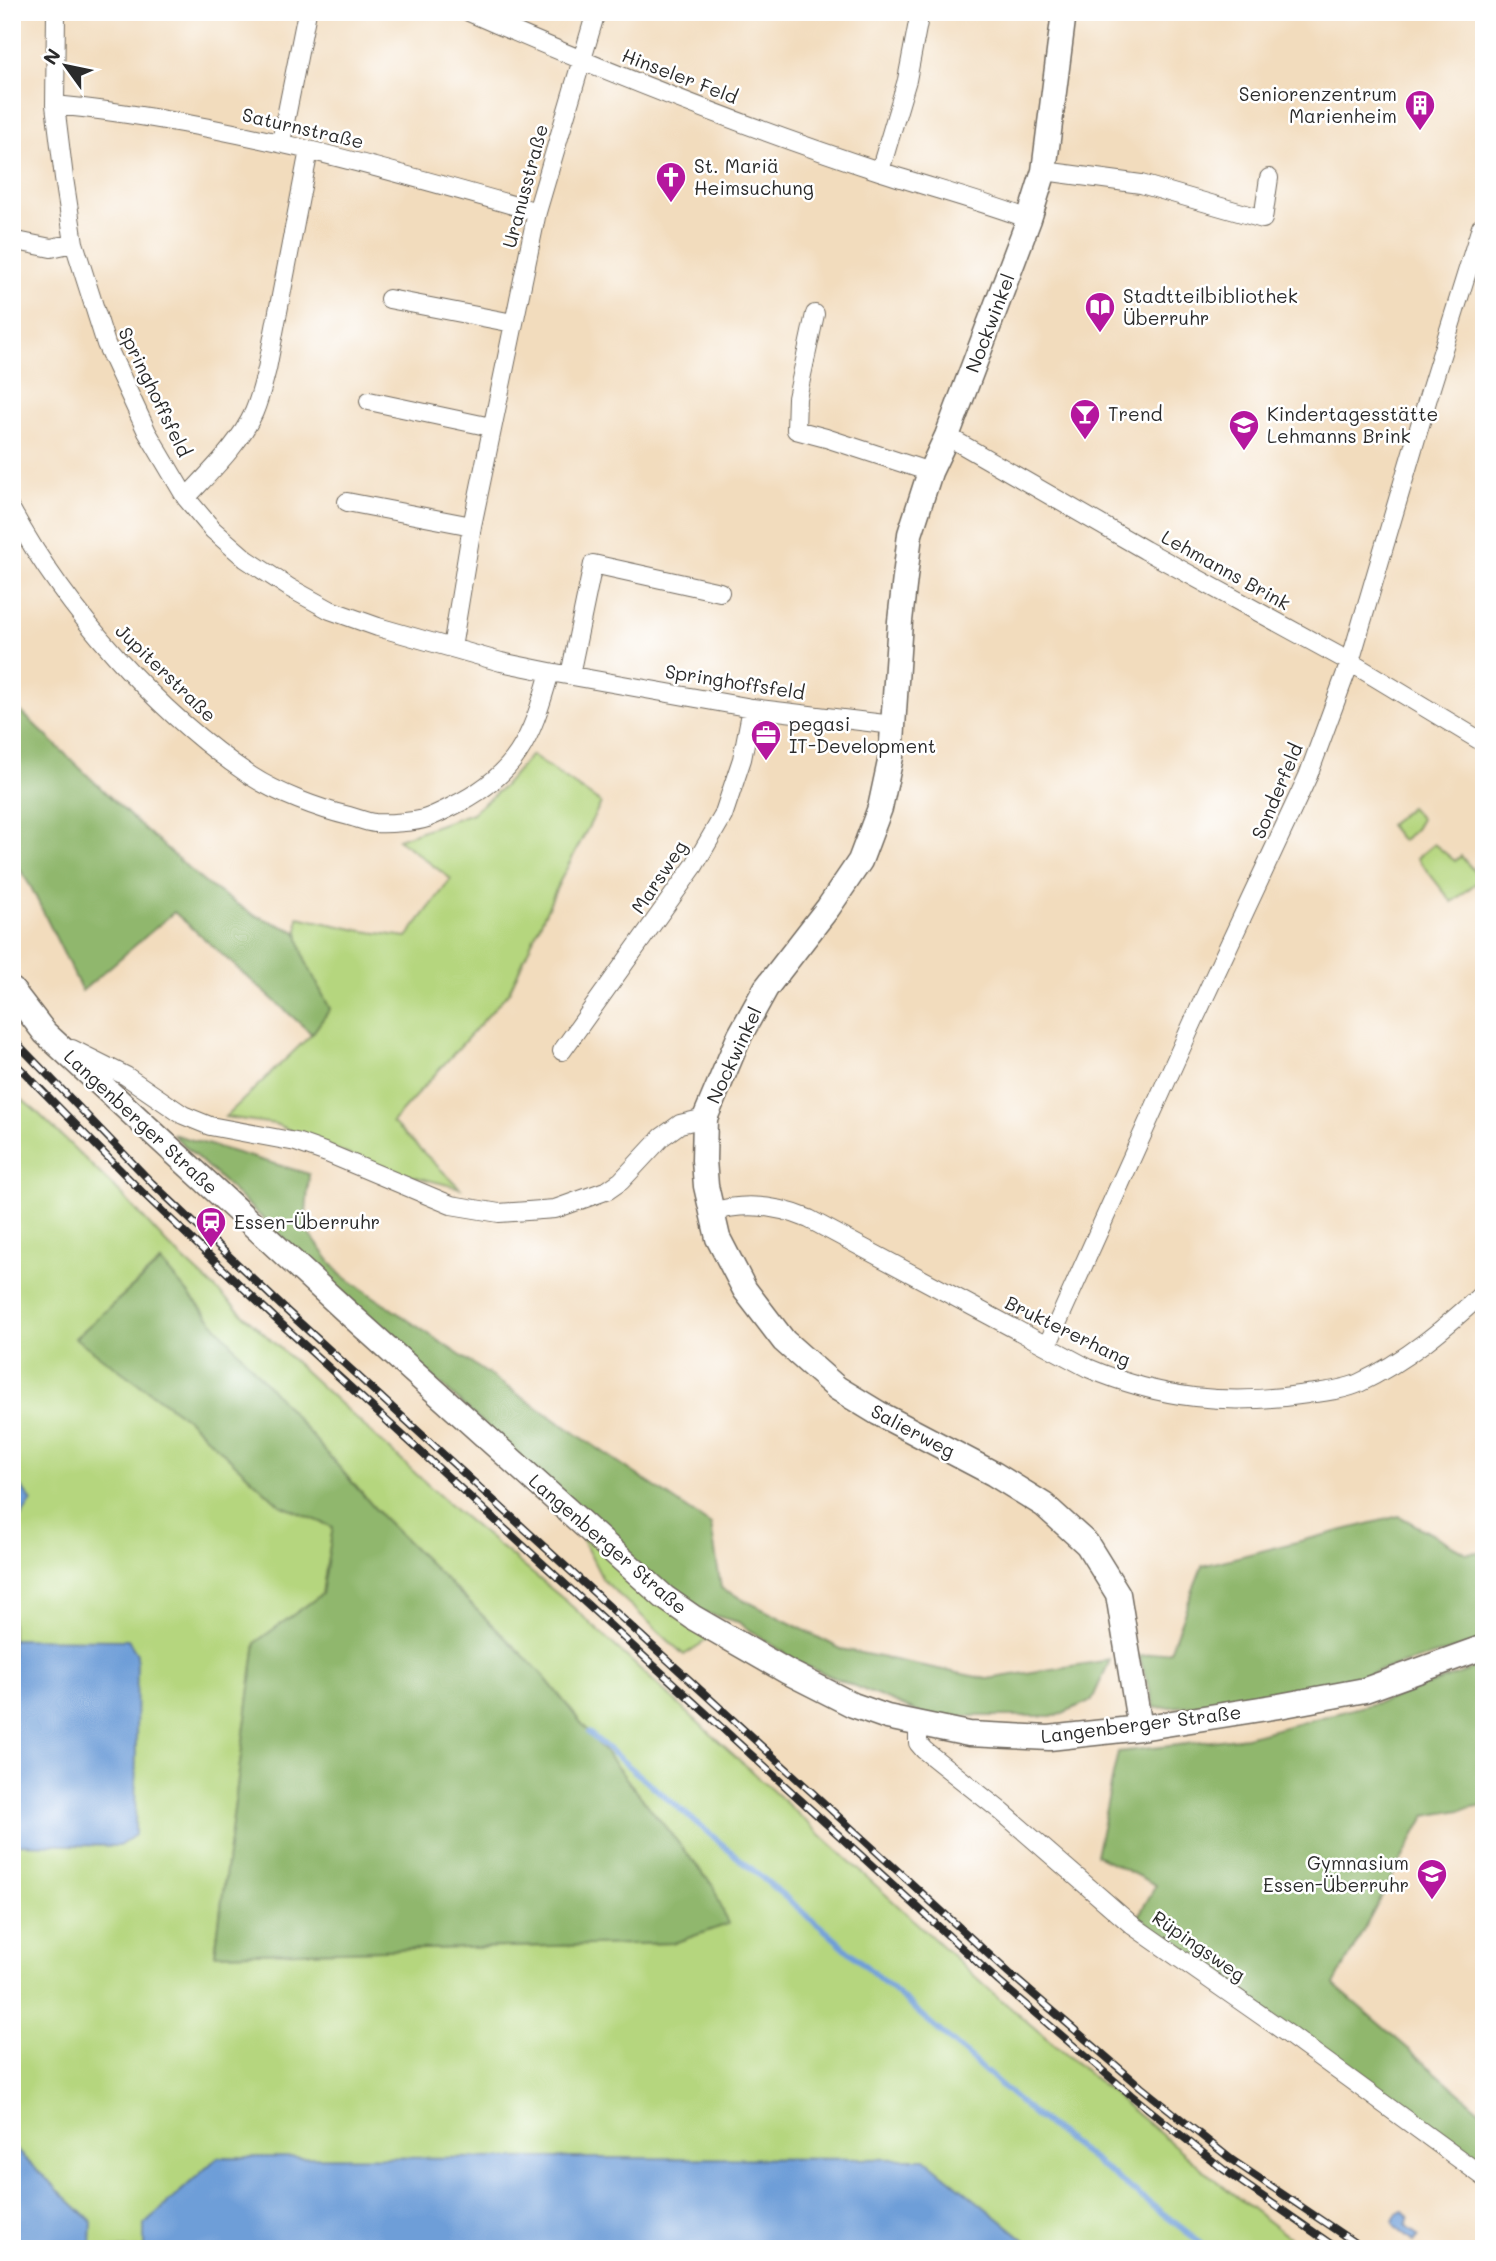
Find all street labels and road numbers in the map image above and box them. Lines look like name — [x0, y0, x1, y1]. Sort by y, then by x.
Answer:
street label: Hinseler Feld — [619, 42, 742, 109]
street label: Saturnstraße — [240, 101, 366, 154]
street label: Uranusstraße — [496, 121, 553, 250]
street label: Nockwinkel — [959, 270, 1020, 376]
street label: Springhoffsfeld — [113, 323, 198, 461]
street label: Lehmanns Brink — [1157, 524, 1295, 615]
street label: Jupiterstraße — [111, 618, 222, 727]
street label: Springhoffsfeld — [663, 658, 807, 705]
street label: Sonderfeld — [1245, 739, 1308, 843]
street label: Marsweg — [625, 835, 692, 918]
street label: Nockwinkel — [700, 1002, 767, 1107]
street label: Langenberger Straße — [59, 1044, 224, 1200]
street label: Bruktererhang — [1001, 1289, 1135, 1372]
street label: Salierweg — [867, 1398, 960, 1463]
street label: Langenberger Straße — [524, 1468, 693, 1619]
street label: Langenberger Straße — [1039, 1699, 1243, 1748]
street label: Rüpingsweg — [1148, 1904, 1251, 1987]

